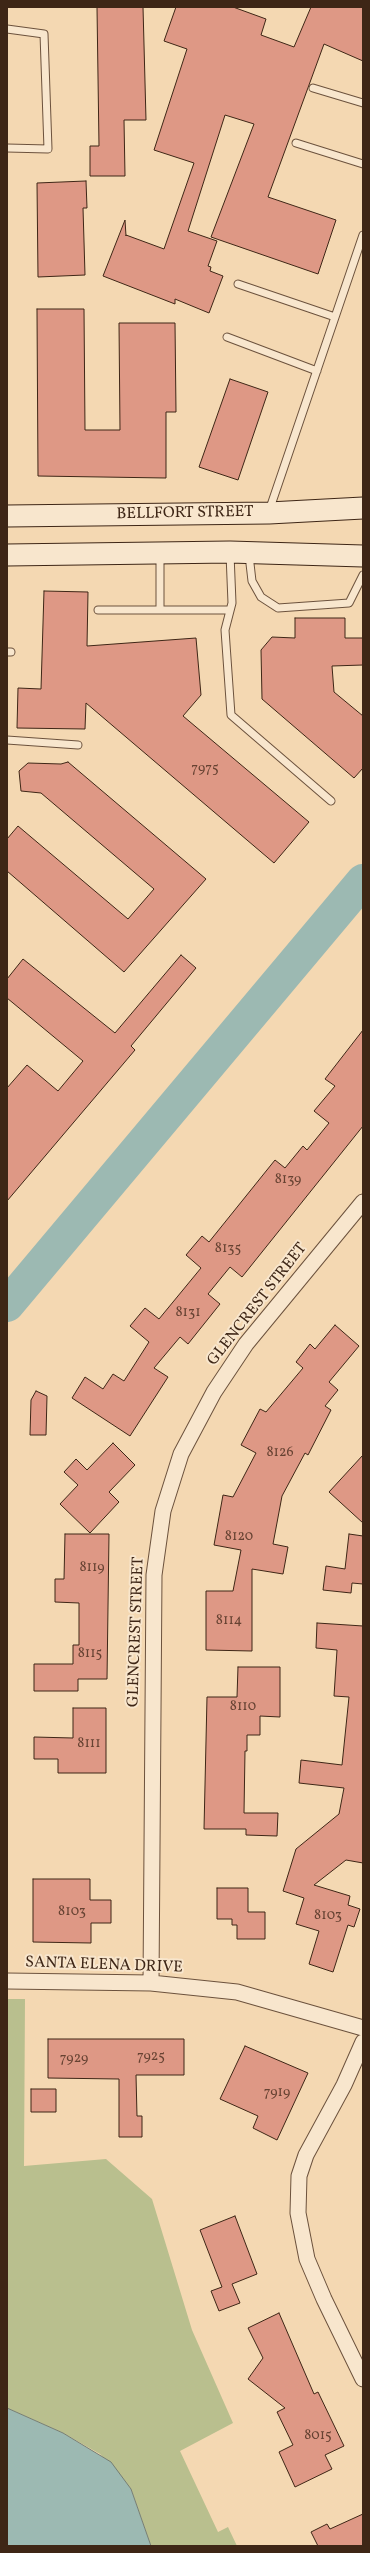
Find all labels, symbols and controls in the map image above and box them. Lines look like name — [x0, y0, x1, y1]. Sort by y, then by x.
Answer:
street label: BELLFORT STREET — [116, 503, 254, 525]
house number: 7975 — [191, 761, 219, 777]
house number: 8139 — [275, 1172, 301, 1188]
street label: GLENCREST STREET — [204, 1240, 312, 1370]
house number: 8135 — [215, 1241, 241, 1257]
house number: 8131 — [175, 1305, 201, 1321]
house number: 8126 — [266, 1445, 294, 1461]
house number: 8120 — [225, 1529, 253, 1545]
street label: GLENCREST STREET — [125, 1557, 149, 1707]
house number: 8119 — [79, 1560, 105, 1576]
house number: 8114 — [216, 1613, 242, 1629]
house number: 8115 — [78, 1646, 102, 1662]
house number: 8110 — [230, 1699, 256, 1715]
house number: 8111 — [77, 1736, 101, 1752]
house number: 8103 — [58, 1904, 86, 1920]
house number: 8103 — [314, 1908, 342, 1924]
street label: SANTA ELENA DRIVE — [25, 1954, 183, 1978]
house number: 7925 — [137, 2049, 165, 2065]
house number: 7929 — [60, 2051, 88, 2067]
house number: 7919 — [264, 2085, 290, 2101]
house number: 8015 — [304, 2428, 332, 2444]

